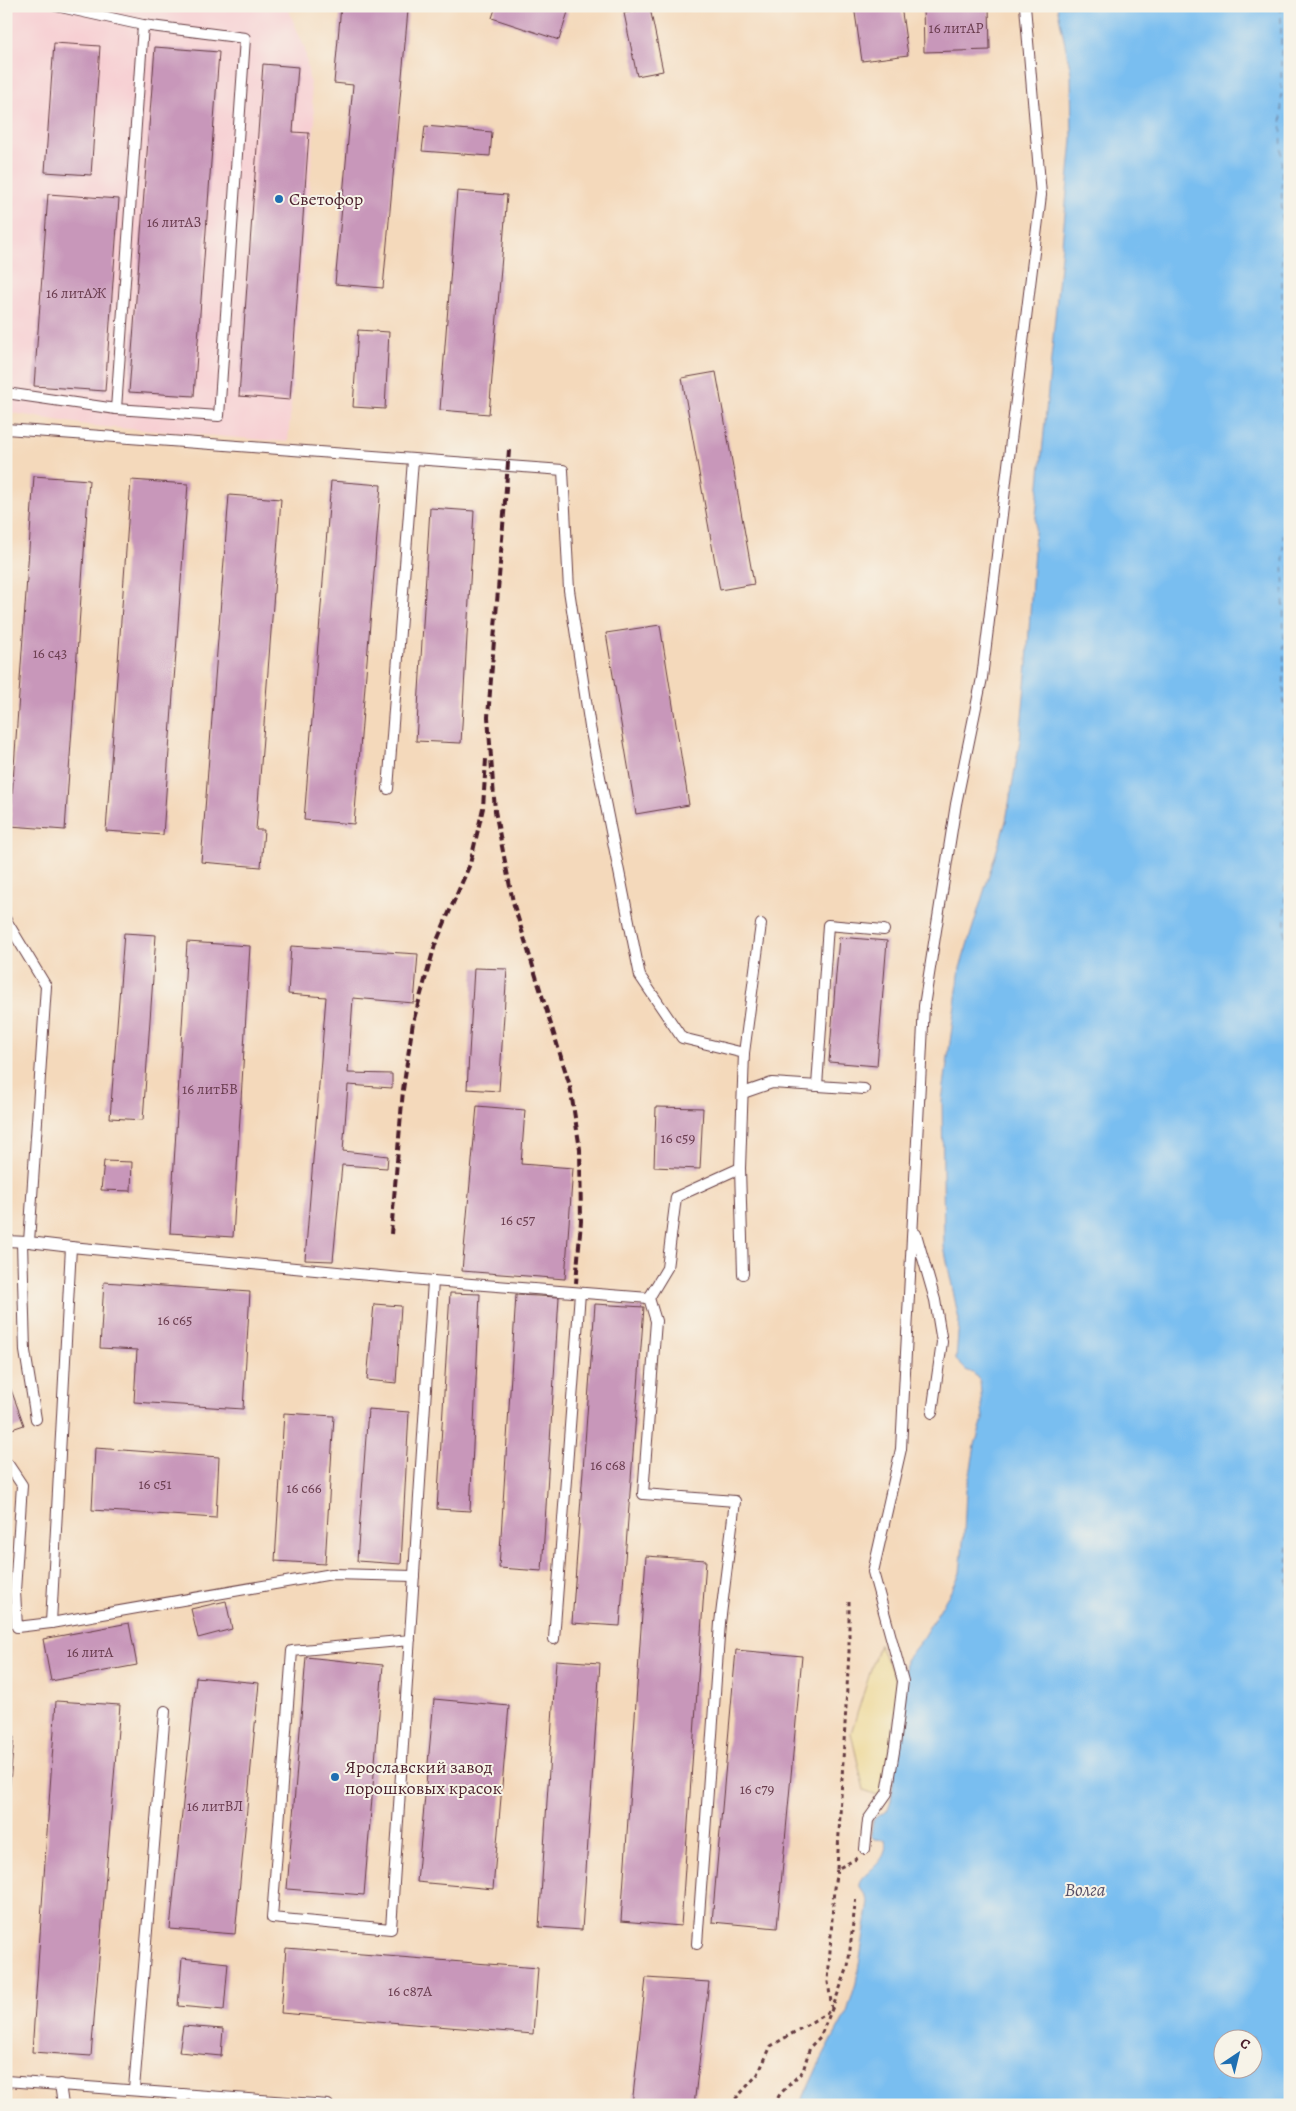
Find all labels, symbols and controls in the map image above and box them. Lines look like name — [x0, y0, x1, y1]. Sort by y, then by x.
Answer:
house number: 16 литАР — [929, 18, 983, 38]
place label: Светофор — [289, 187, 363, 211]
marker: Светофор — [273, 193, 285, 205]
house number: 16 литАЗ — [147, 212, 201, 232]
house number: 16 литАЖ — [46, 283, 106, 303]
house number: 16 с43 — [33, 643, 67, 663]
house number: 16 литБВ — [182, 1079, 238, 1099]
house number: 16 с59 — [661, 1128, 696, 1148]
house number: 16 с57 — [501, 1210, 536, 1230]
house number: 16 с65 — [158, 1310, 192, 1330]
house number: 16 с68 — [590, 1455, 626, 1475]
house number: 16 с51 — [138, 1474, 172, 1494]
house number: 16 с66 — [286, 1478, 322, 1498]
house number: 16 литА — [67, 1642, 114, 1662]
place label: Ярославский завод порошковых красок — [345, 1755, 502, 1800]
marker: Ярославский завод порошковых красок — [329, 1771, 341, 1783]
house number: 16 с79 — [740, 1779, 774, 1799]
house number: 16 литВЛ — [187, 1796, 244, 1816]
water label: Волга — [1064, 1877, 1106, 1903]
house number: 16 с87А — [388, 1981, 432, 2001]
north arrow — [1214, 2028, 1264, 2078]
text: С — [1236, 2034, 1254, 2054]

